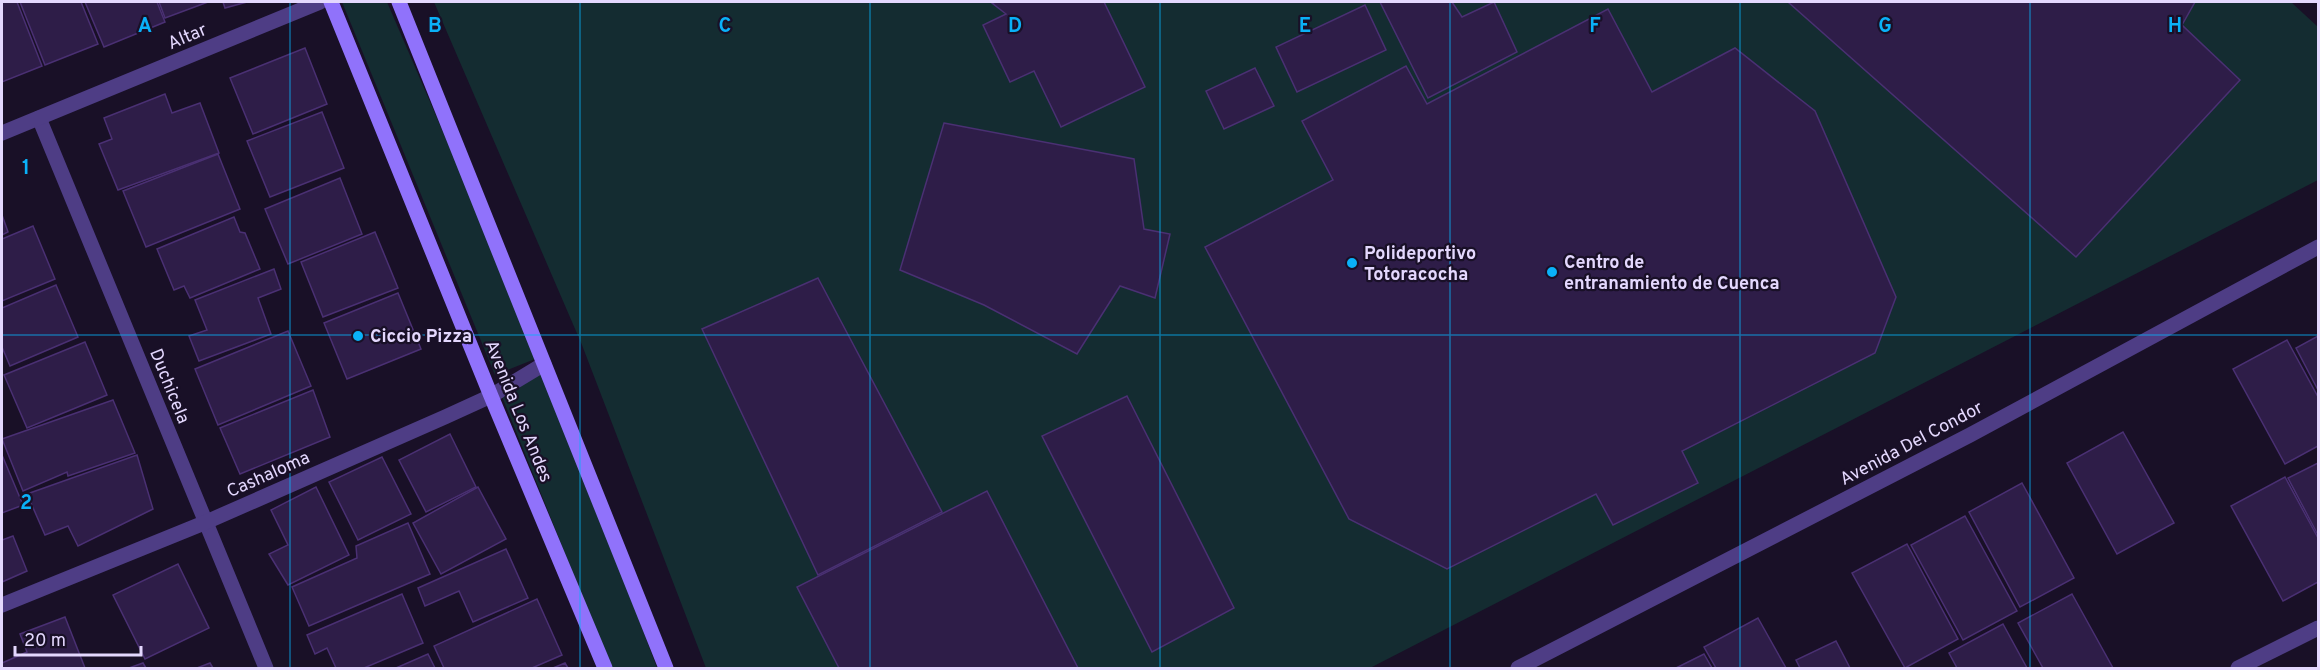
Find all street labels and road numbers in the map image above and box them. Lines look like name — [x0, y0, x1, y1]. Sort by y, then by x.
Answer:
street label: Altar — [165, 19, 211, 56]
street label: Avenida Los Andes — [479, 337, 557, 486]
street label: Duchicela — [143, 346, 194, 428]
street label: Avenida Del Condor — [1836, 397, 1987, 492]
street label: Cashaloma — [223, 447, 314, 504]

